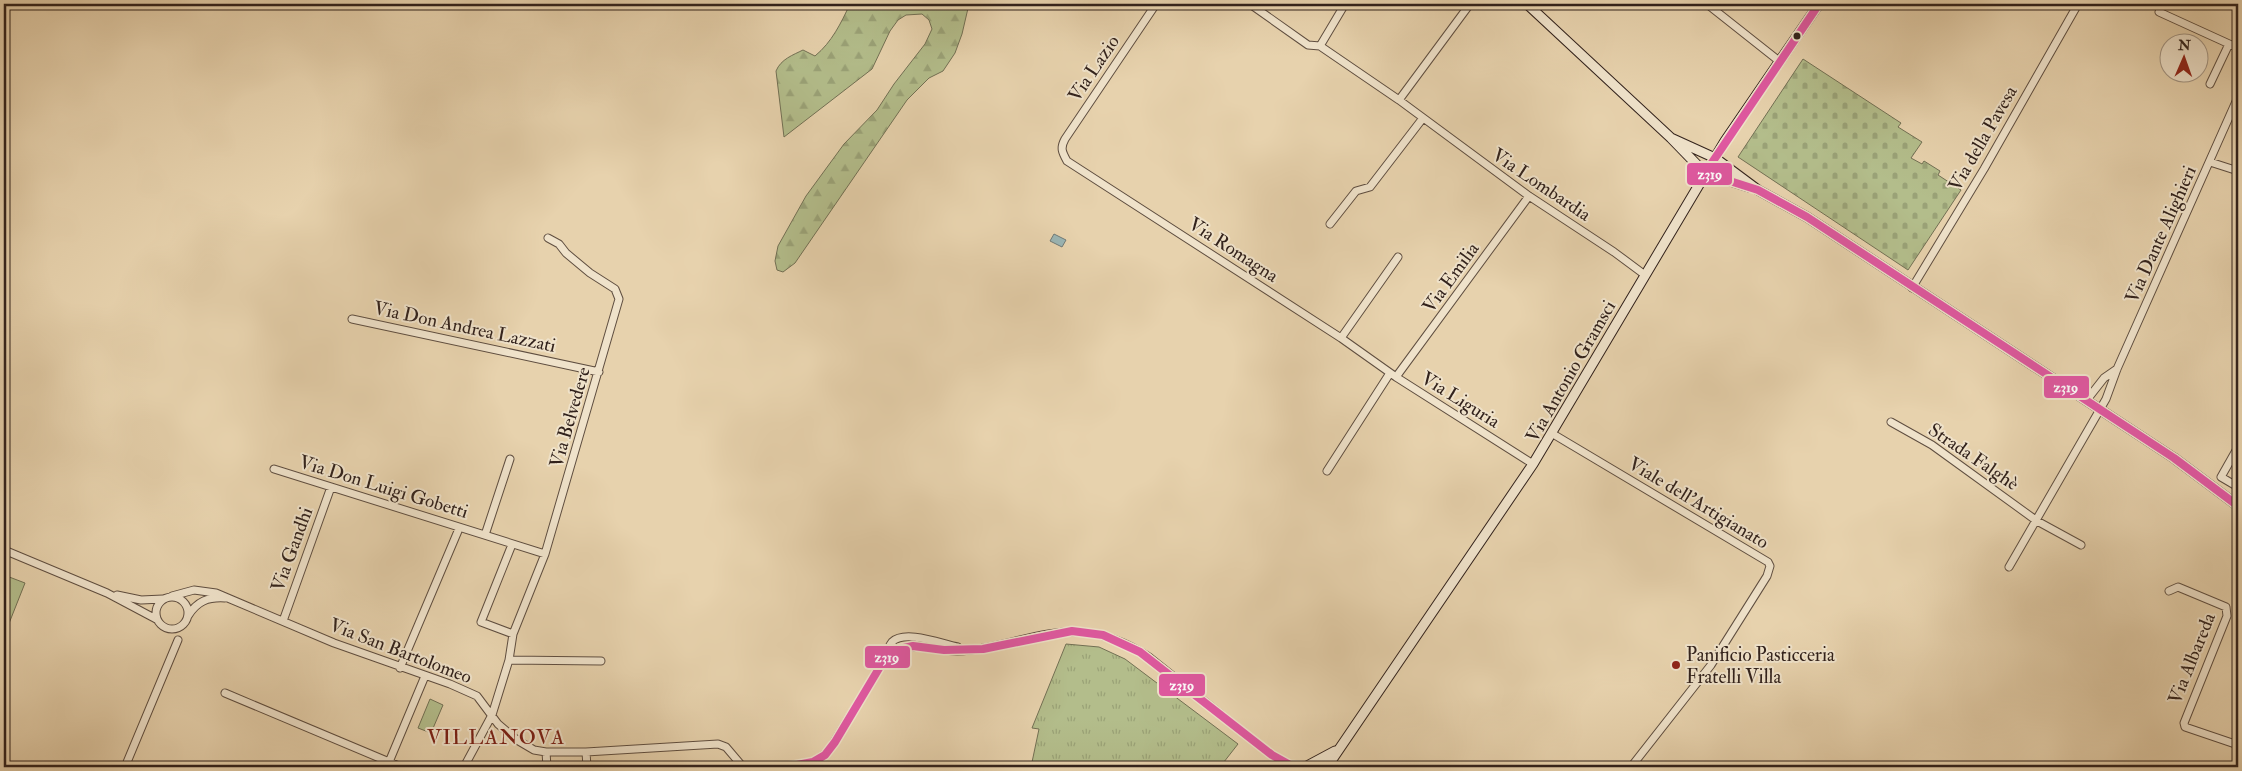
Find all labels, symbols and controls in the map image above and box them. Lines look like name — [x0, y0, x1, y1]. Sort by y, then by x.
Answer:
street label: Via Lazio — [1063, 31, 1125, 106]
unlabelled marker — [1792, 31, 1802, 41]
north arrow — [2160, 32, 2210, 82]
text: N — [2177, 37, 2191, 54]
street label: Via della Pavesa — [1943, 81, 2023, 195]
street label: Via Lombardia — [1487, 143, 1596, 227]
line badge: z319 — [1686, 162, 1733, 186]
street label: Via Dante Alighieri — [2120, 162, 2202, 307]
text: z319 — [1697, 166, 1722, 183]
street label: Via Romagna — [1184, 212, 1283, 288]
street label: Via Emilia — [1417, 237, 1485, 318]
street label: Via Don Andrea Lazzati — [372, 296, 558, 358]
street label: Via Antonio Gramsci — [1520, 296, 1621, 447]
street label: Via Belvedere — [544, 364, 596, 470]
street label: Via Liguria — [1417, 366, 1504, 434]
line badge: z319 — [2043, 375, 2090, 399]
text: z319 — [2053, 379, 2078, 396]
street label: Strada Falghè — [1924, 418, 2023, 496]
street label: Via Don Luigi Gobetti — [296, 450, 471, 524]
street label: Viale dell'Artigianato — [1624, 451, 1773, 554]
street label: Via Gandhi — [266, 504, 318, 595]
street label: Via Albareda — [2163, 609, 2221, 708]
street label: Via San Bartolomeo — [326, 613, 475, 689]
place label: Panificio Pasticceria Fratelli Villa — [1686, 643, 1835, 689]
line badge: z319 — [864, 645, 911, 669]
text: z319 — [874, 649, 899, 666]
marker: Panificio Pasticceria Fratelli Villa — [1670, 659, 1682, 671]
line badge: z319 — [1158, 673, 1206, 697]
text: z319 — [1169, 677, 1194, 694]
district label: VILLANOVA — [427, 724, 565, 751]

